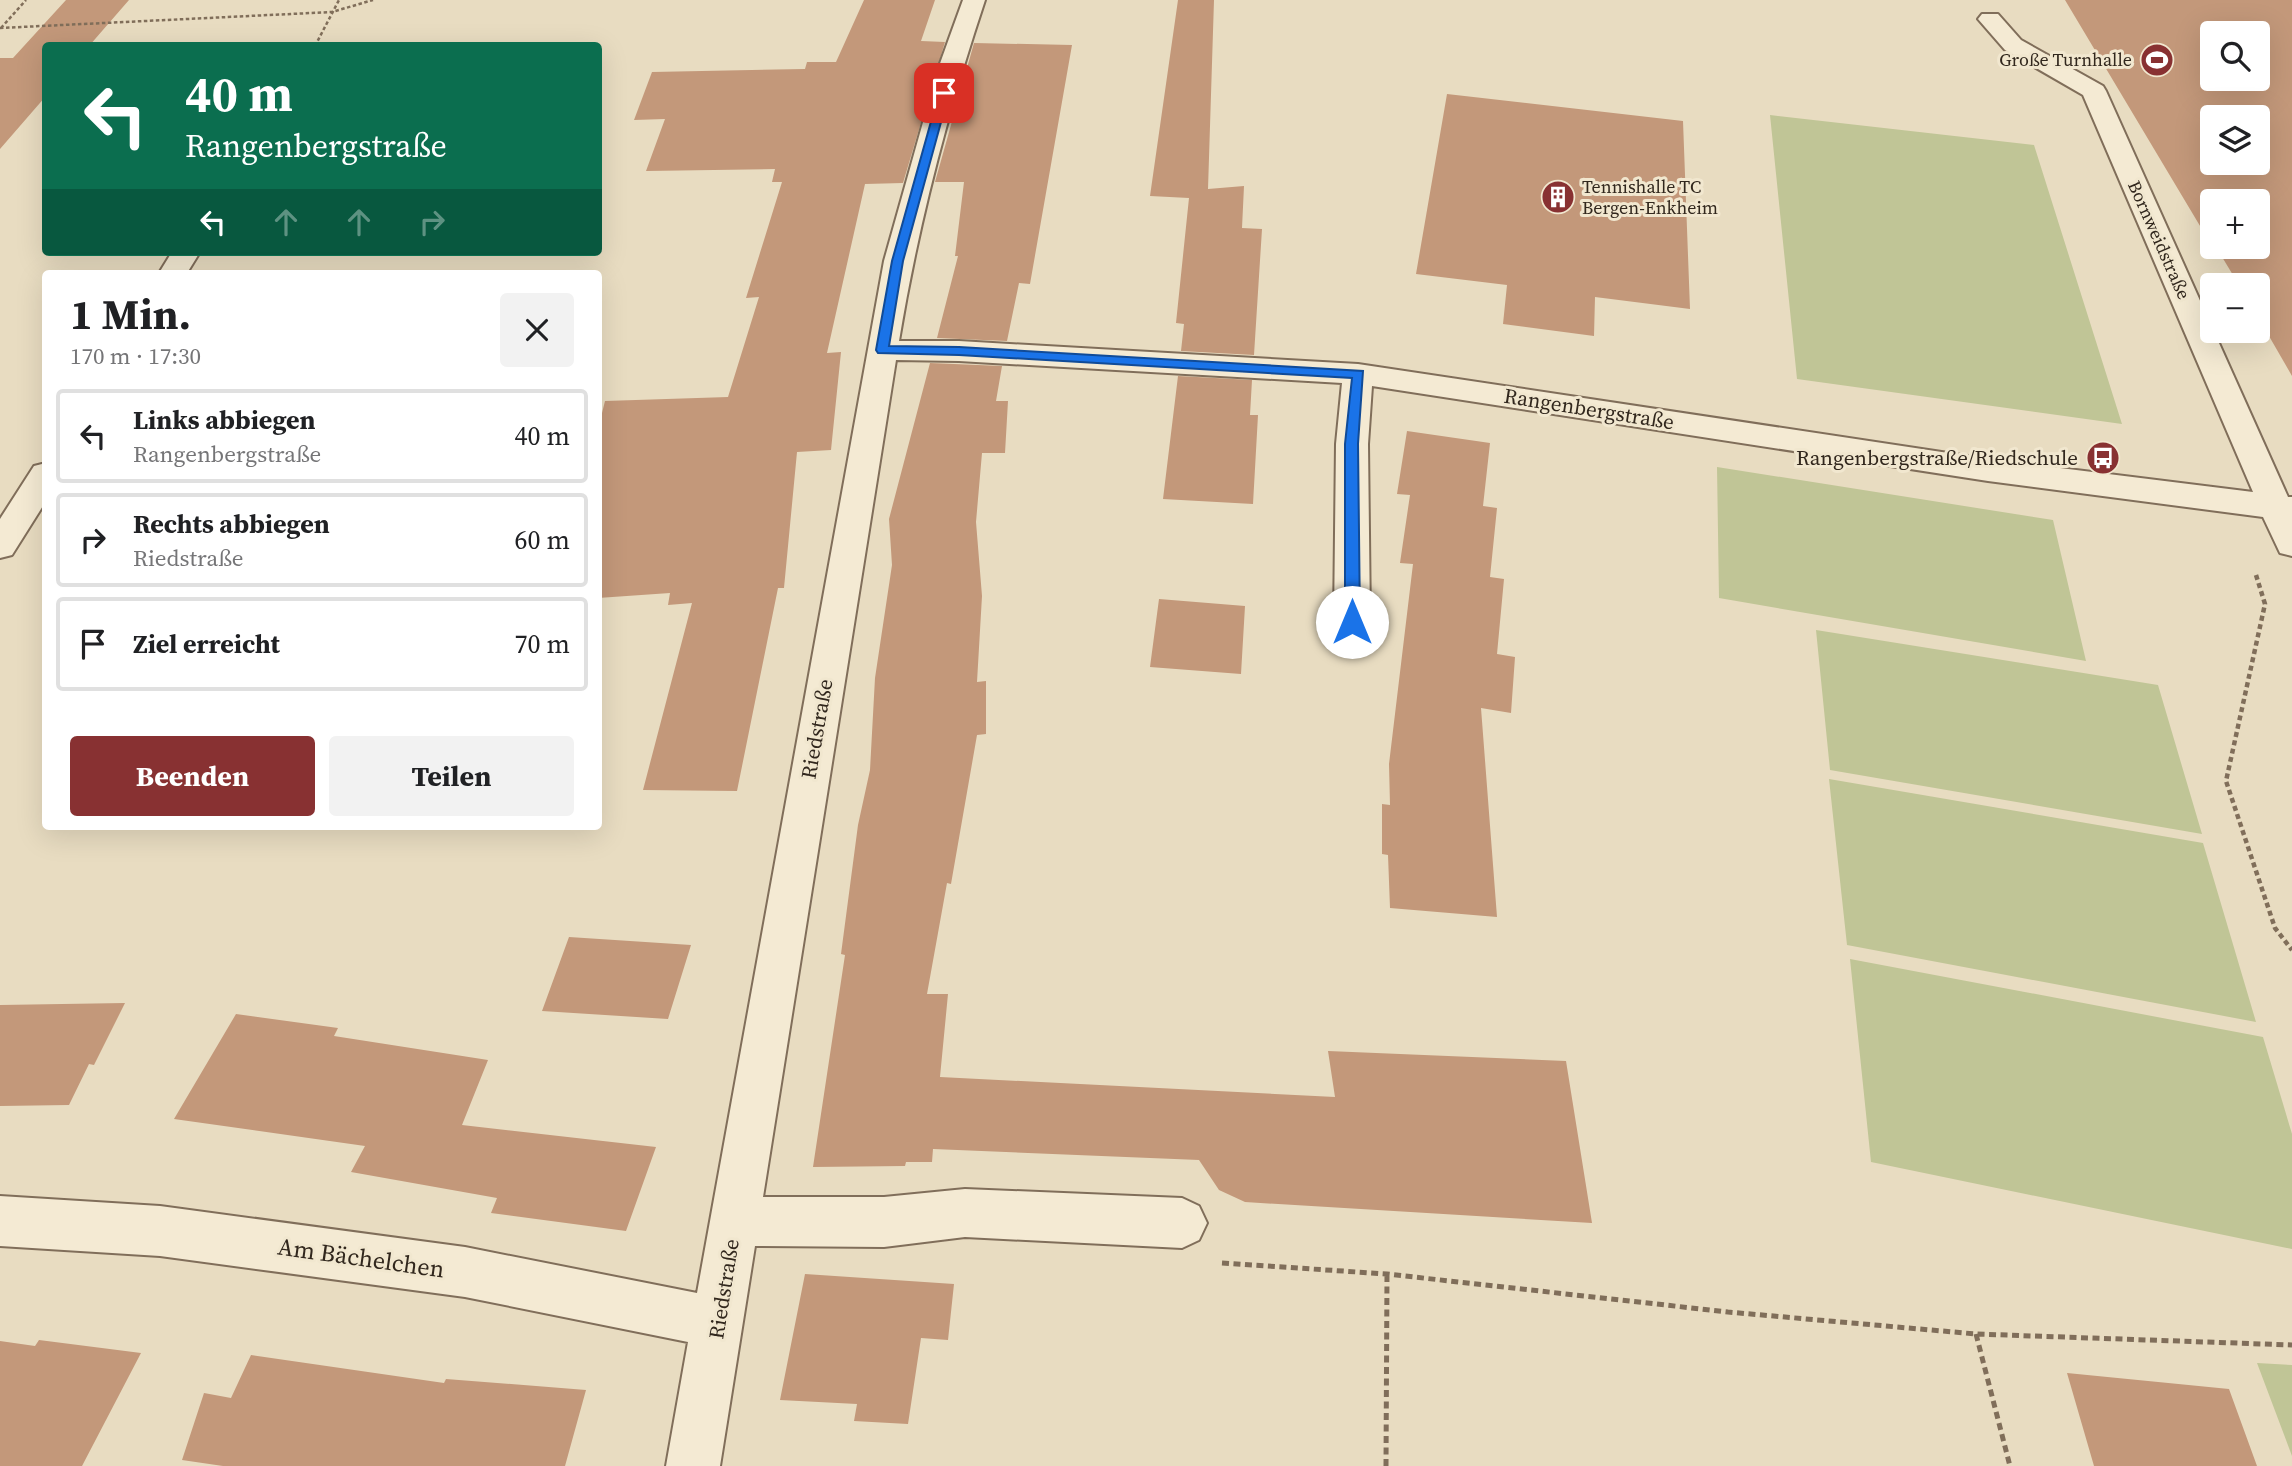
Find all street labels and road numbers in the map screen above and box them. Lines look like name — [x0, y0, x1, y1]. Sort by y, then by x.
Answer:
street label: Bornweidstraße — [2122, 177, 2197, 303]
street label: Rangenbergstraße — [1502, 381, 1676, 436]
street label: Riedstraße — [793, 677, 840, 781]
street label: Am Bächelchen — [276, 1229, 447, 1286]
street label: Riedstraße — [701, 1237, 746, 1341]

